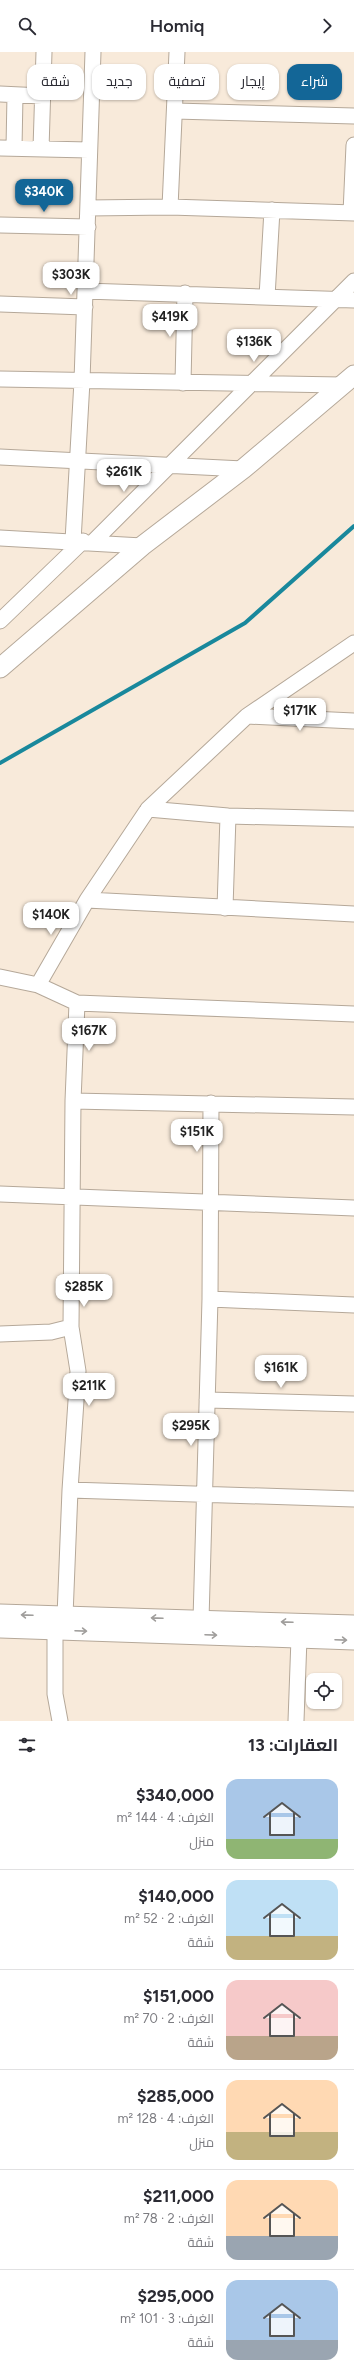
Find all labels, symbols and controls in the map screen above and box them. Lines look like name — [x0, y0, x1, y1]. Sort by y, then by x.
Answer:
icon: search — [16, 15, 38, 37]
text: Homiq — [150, 15, 204, 37]
icon: forward — [316, 15, 338, 37]
chip: شقة — [27, 64, 84, 100]
chip: جديد — [92, 64, 146, 100]
chip: تصفية — [154, 64, 219, 100]
chip: إيجار — [227, 64, 279, 100]
chip: شراء — [287, 64, 342, 100]
pin: $340K — [16, 179, 72, 213]
text: $340K — [24, 184, 64, 199]
pin: $303K — [43, 262, 99, 296]
text: $303K — [52, 267, 90, 282]
pin: $419K — [142, 304, 198, 338]
text: $419K — [151, 309, 189, 324]
pin: $136K — [226, 329, 282, 363]
text: $136K — [236, 334, 272, 349]
pin: $261K — [96, 459, 152, 493]
text: $261K — [106, 464, 142, 479]
pin: $171K — [272, 698, 328, 732]
text: $171K — [283, 703, 317, 718]
pin: $140K — [23, 902, 79, 936]
text: $140K — [32, 907, 70, 922]
pin: $167K — [61, 1018, 117, 1052]
text: $167K — [71, 1023, 107, 1038]
pin: $151K — [169, 1119, 225, 1153]
text: $151K — [180, 1124, 214, 1139]
pin: $285K — [56, 1274, 112, 1308]
text: $285K — [65, 1279, 103, 1294]
pin: $161K — [253, 1355, 309, 1389]
text: $161K — [264, 1360, 298, 1375]
pin: $211K — [61, 1373, 117, 1407]
text: $211K — [72, 1378, 106, 1393]
pin: $295K — [163, 1413, 219, 1447]
text: $295K — [172, 1418, 210, 1433]
one-way arrow — [21, 1611, 34, 1619]
one-way arrow — [151, 1615, 164, 1622]
one-way arrow — [281, 1619, 294, 1626]
one-way arrow — [74, 1627, 87, 1635]
one-way arrow — [204, 1632, 217, 1639]
one-way arrow — [334, 1636, 347, 1644]
map controls — [306, 1673, 342, 1709]
button: locate — [306, 1673, 342, 1709]
icon: filters — [16, 1734, 38, 1756]
text: العقارات: 13 — [248, 1735, 338, 1755]
text: $340,000 — [136, 1785, 214, 1805]
icon: home — [258, 1795, 306, 1843]
text: الغرف: 4 · 144 m² — [117, 1810, 214, 1825]
text: منزل — [189, 1834, 214, 1849]
text: $140,000 — [138, 1886, 214, 1906]
icon: home — [258, 1896, 306, 1944]
text: الغرف: 2 · 52 m² — [124, 1911, 214, 1926]
text: شقة — [187, 1935, 214, 1950]
text: $151,000 — [143, 1986, 214, 2006]
icon: home — [258, 1996, 306, 2044]
text: الغرف: 2 · 70 m² — [124, 2011, 214, 2026]
text: شقة — [187, 2035, 214, 2050]
text: $285,000 — [137, 2086, 214, 2106]
icon: home — [258, 2096, 306, 2144]
text: الغرف: 4 · 128 m² — [117, 2111, 214, 2126]
text: منزل — [189, 2135, 214, 2150]
text: $211,000 — [143, 2186, 214, 2206]
icon: home — [258, 2196, 306, 2244]
text: الغرف: 2 · 78 m² — [124, 2211, 214, 2226]
text: شقة — [187, 2235, 214, 2250]
text: $295,000 — [138, 2286, 214, 2306]
icon: home — [258, 2296, 306, 2344]
text: الغرف: 3 · 101 m² — [120, 2311, 214, 2326]
text: شقة — [187, 2335, 214, 2350]

